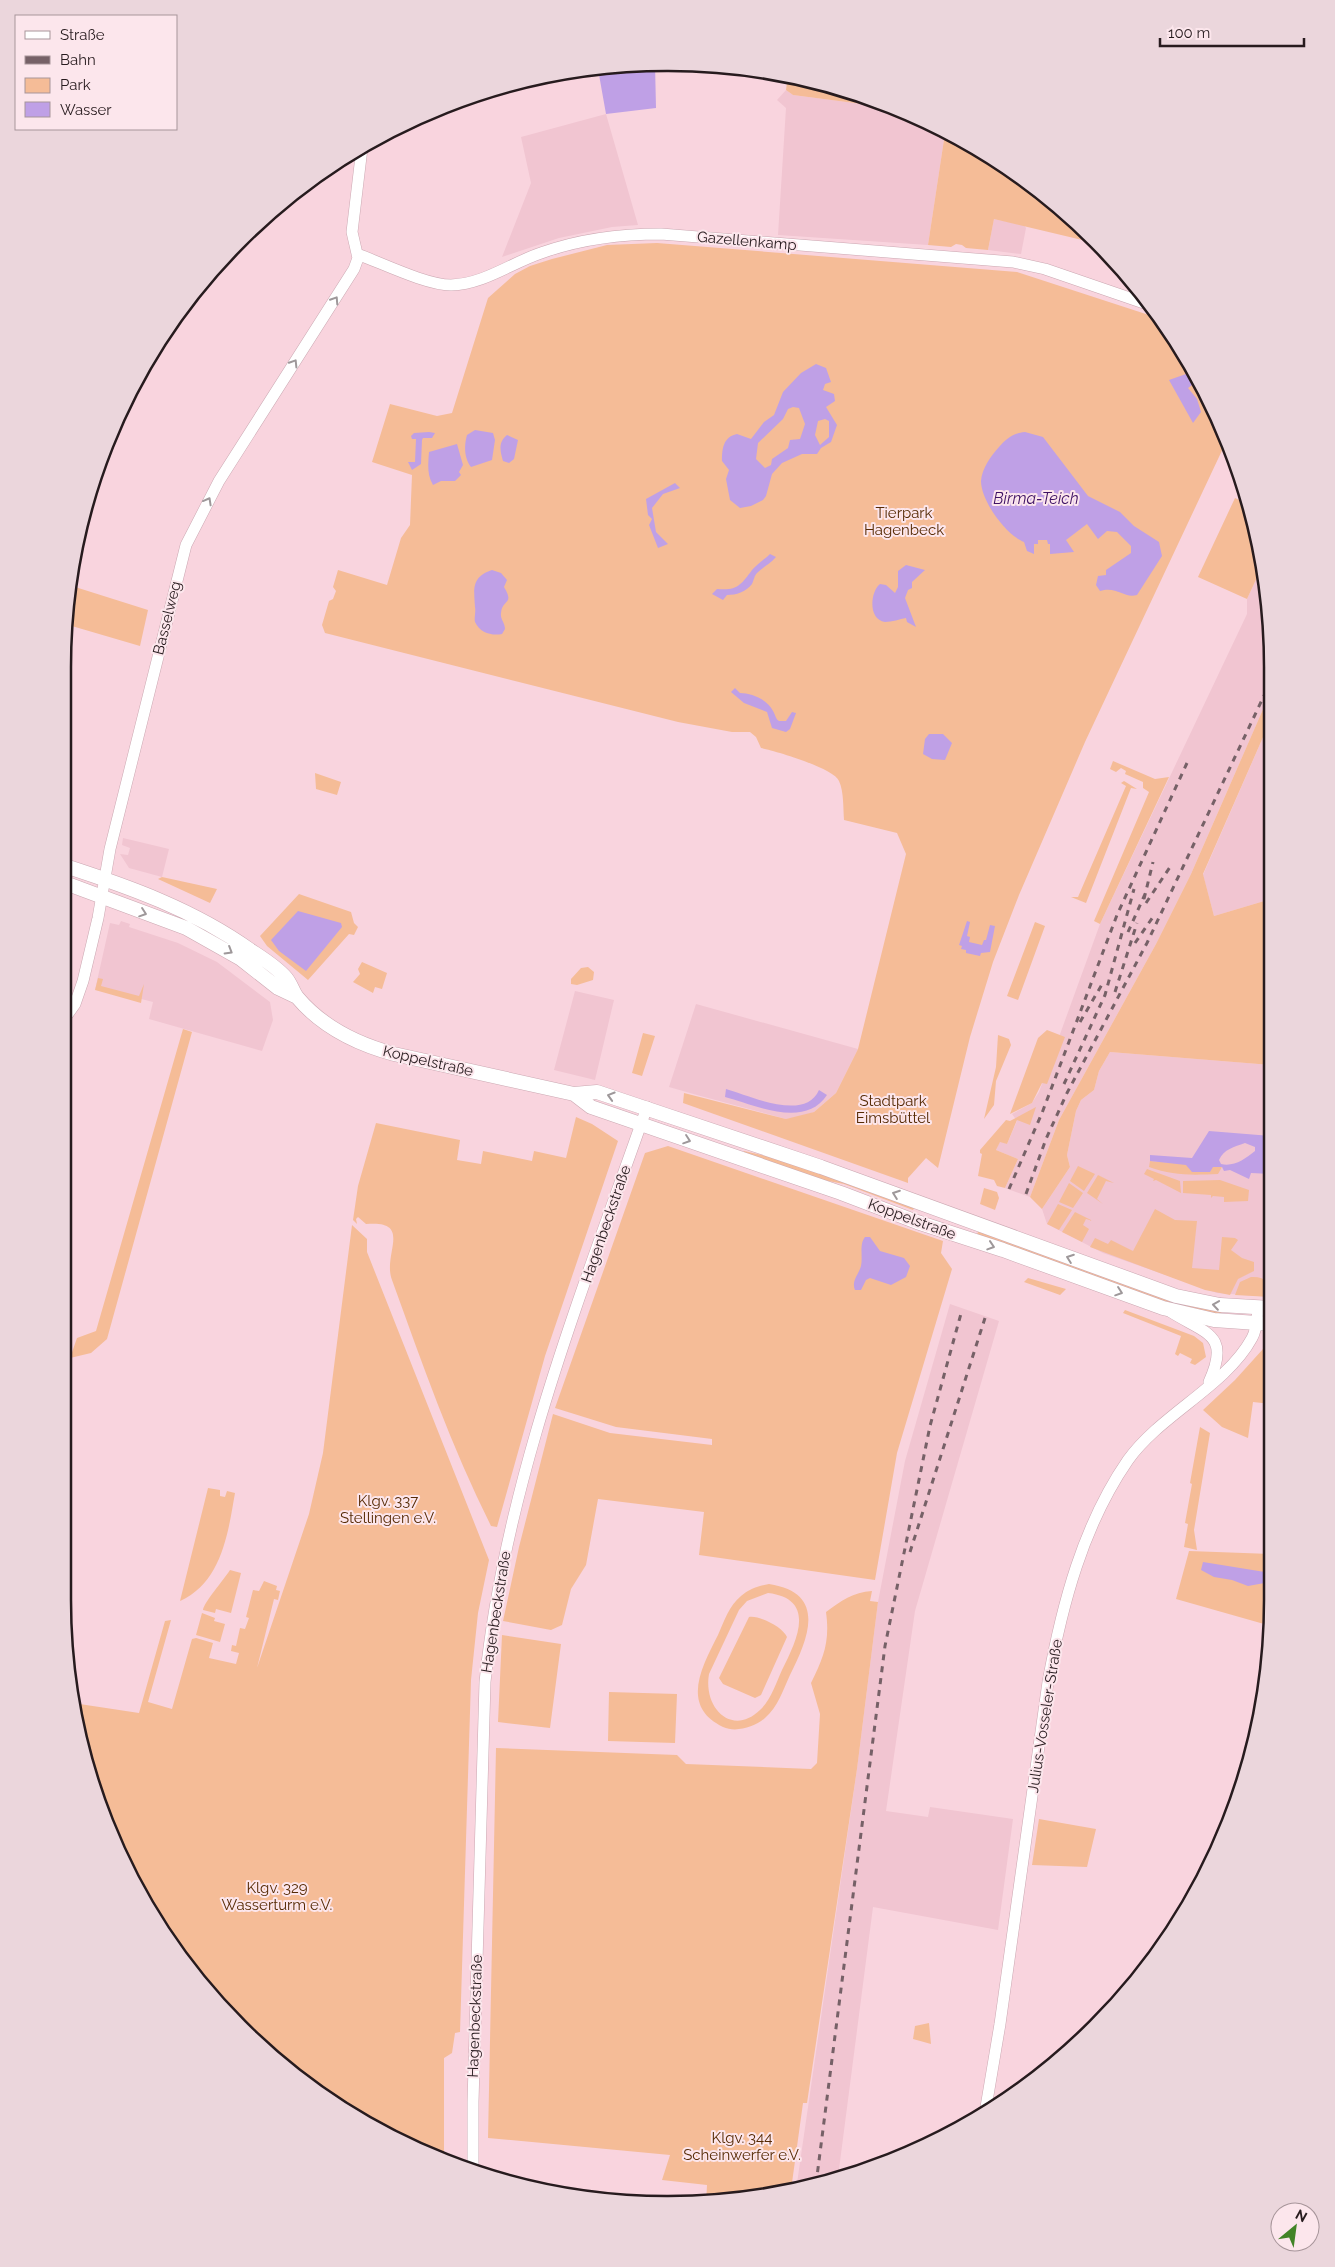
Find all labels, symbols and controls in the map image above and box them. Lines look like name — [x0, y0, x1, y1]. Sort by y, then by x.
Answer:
legend — [15, 15, 178, 130]
scale bar — [1160, 15, 1304, 47]
text: 100 m — [1168, 24, 1210, 42]
text: Straße — [60, 26, 105, 44]
text: Bahn — [60, 51, 96, 69]
text: Park — [60, 76, 91, 94]
text: Wasser — [60, 101, 112, 119]
street label: Gazellenkamp — [697, 228, 797, 254]
one-way arrow — [328, 297, 338, 306]
one-way arrow — [288, 360, 297, 369]
water label: Birma-Teich — [993, 489, 1079, 508]
one-way arrow — [202, 497, 212, 506]
park label: Tierpark Hagenbeck — [864, 504, 944, 539]
street label: Basselweg — [149, 579, 185, 657]
one-way arrow — [139, 907, 147, 917]
one-way arrow — [223, 945, 232, 955]
street label: Koppelstraße — [381, 1042, 475, 1080]
one-way arrow — [607, 1092, 615, 1102]
park label: Stadtpark Eimsbüttel — [856, 1092, 931, 1127]
one-way arrow — [682, 1134, 690, 1144]
street label: Hagenbeckstraße — [577, 1163, 635, 1285]
one-way arrow — [892, 1190, 900, 1200]
street label: Koppelstraße — [866, 1195, 959, 1243]
one-way arrow — [986, 1240, 994, 1250]
one-way arrow — [1066, 1254, 1075, 1264]
one-way arrow — [1114, 1286, 1123, 1296]
one-way arrow — [1212, 1300, 1220, 1311]
park label: Klgv. 337 Stellingen e.V. — [340, 1492, 436, 1527]
street label: Hagenbeckstraße — [477, 1550, 515, 1674]
street label: Julius-Vosseler-Straße — [1024, 1638, 1066, 1794]
park label: Klgv. 329 Wasserturm e.V. — [222, 1879, 332, 1914]
street label: Hagenbeckstraße — [464, 1954, 486, 2078]
park label: Klgv. 344 Scheinwerfer e.V. — [683, 2129, 801, 2164]
north arrow — [1270, 2202, 1320, 2252]
text: N — [1293, 2206, 1310, 2225]

